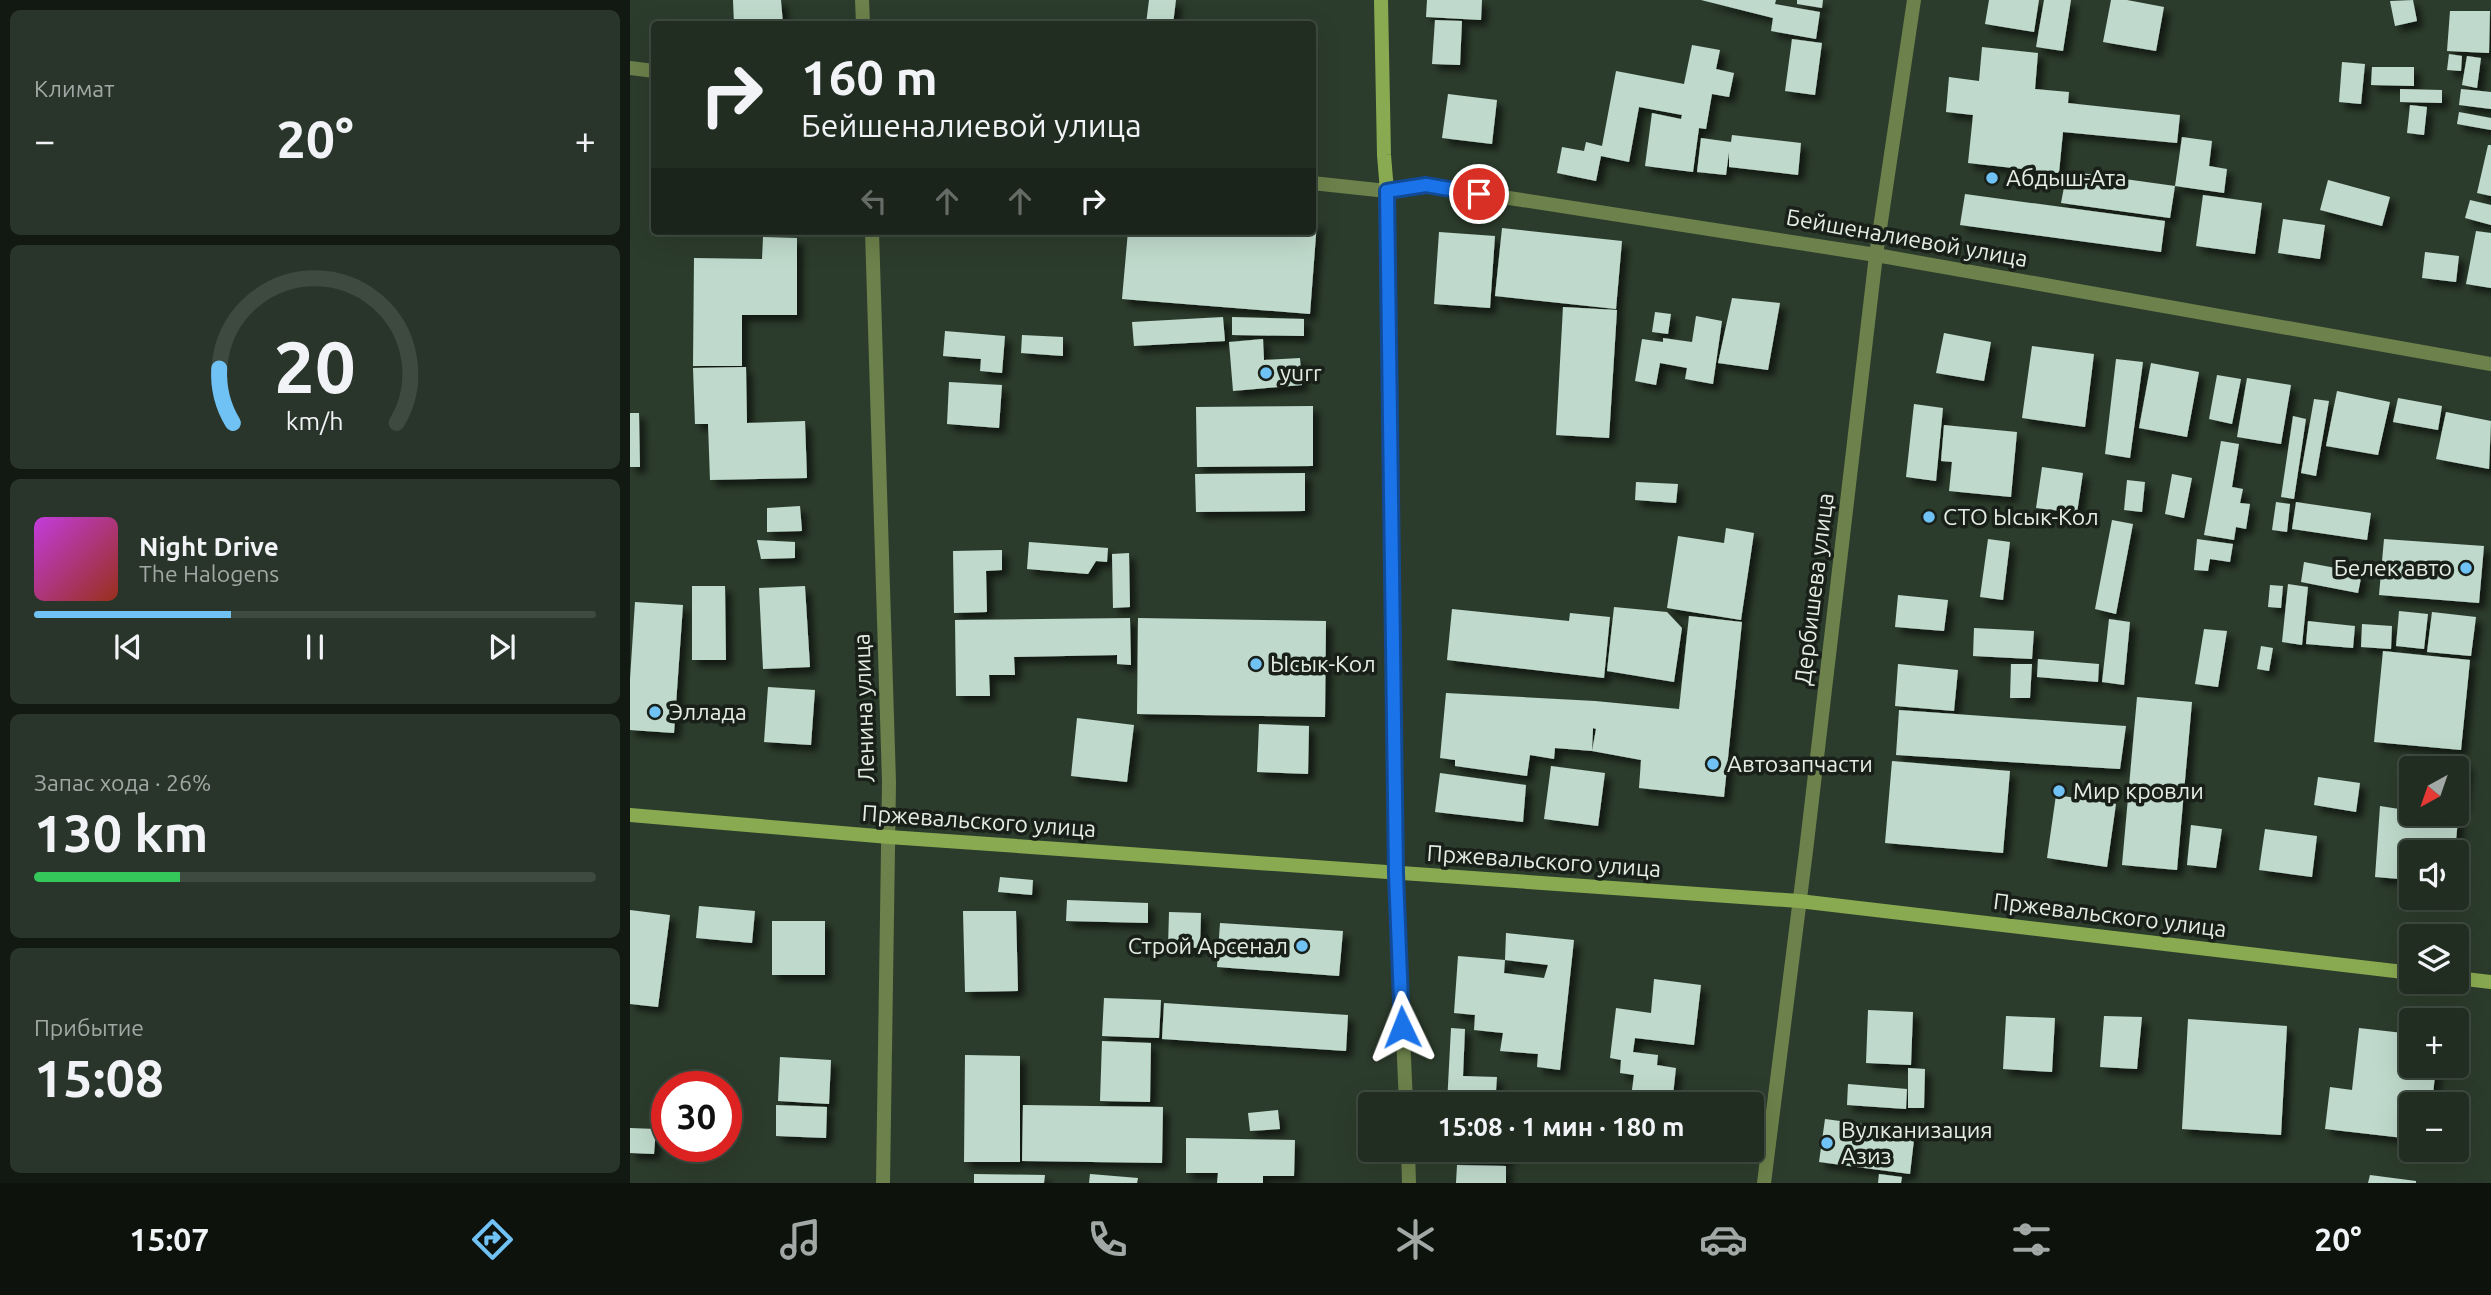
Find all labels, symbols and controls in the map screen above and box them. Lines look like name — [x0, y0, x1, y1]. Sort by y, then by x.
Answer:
icon: right — [686, 49, 777, 140]
text: 160 m — [801, 49, 938, 104]
text: Климат — [34, 76, 114, 101]
text: Бейшеналиевой улица — [801, 107, 1142, 143]
text: 20° — [276, 110, 354, 168]
text: − — [34, 119, 55, 161]
text: + — [575, 119, 596, 161]
pin — [1449, 164, 1509, 224]
place label: Абдыш-Ата — [2006, 165, 2127, 190]
marker: Абдыш-Ата — [1984, 170, 2000, 186]
icon: arrive — [1460, 175, 1498, 213]
icon: left — [855, 182, 893, 220]
icon: ahead — [928, 182, 966, 220]
icon: ahead — [1001, 182, 1039, 220]
icon: right — [1074, 182, 1112, 220]
street label: Бейшеналиевой улица — [1784, 204, 2030, 271]
text: 20 — [274, 325, 356, 407]
place label: yurr — [1280, 360, 1322, 385]
marker: yurr — [1258, 365, 1274, 381]
text: km/h — [286, 407, 344, 435]
street label: Дербишева улица — [1789, 491, 1838, 686]
place label: СТО Ысык-Кол — [1943, 504, 2099, 529]
marker: СТО Ысык-Кол — [1921, 509, 1937, 525]
text: Night Drive — [139, 532, 279, 561]
place label: Белек авто — [2334, 555, 2452, 580]
marker: Белек авто — [2458, 560, 2474, 576]
text: The Halogens — [139, 561, 279, 586]
icon: previous — [109, 628, 147, 666]
icon: pause — [296, 628, 334, 666]
icon: next — [483, 628, 521, 666]
street label: Ленина улица — [848, 633, 879, 783]
place label: Ысык-Кол — [1270, 651, 1376, 676]
marker: Ысык-Кол — [1248, 656, 1264, 672]
place label: Эллада — [669, 699, 747, 724]
marker: Эллада — [647, 704, 663, 720]
place label: Автозапчасти — [1727, 751, 1873, 776]
marker: Автозапчасти — [1705, 756, 1721, 772]
north arrow — [2399, 756, 2469, 826]
map controls — [2399, 756, 2469, 1162]
text: Запас хода · 26% — [34, 770, 211, 795]
place label: Мир кровли — [2073, 778, 2204, 803]
marker: Мир кровли — [2051, 783, 2067, 799]
street label: Пржевальского улица — [861, 800, 1097, 841]
text: 130 km — [34, 804, 208, 862]
street label: Пржевальского улица — [1426, 840, 1662, 881]
button: sound — [2399, 840, 2469, 910]
street label: Пржевальского улица — [1992, 888, 2228, 941]
button: layers — [2399, 924, 2469, 994]
place label: Строй Арсенал — [1128, 933, 1288, 958]
marker: Строй Арсенал — [1294, 938, 1310, 954]
position arrow — [1365, 990, 1439, 1064]
button: + — [2399, 1008, 2469, 1078]
text: Прибытие — [34, 1015, 144, 1040]
text: 15:08 — [34, 1049, 164, 1107]
speed limit sign: 30 — [651, 1071, 742, 1162]
button: − — [2399, 1092, 2469, 1162]
text: 15:08 · 1 мин · 180 m — [1438, 1112, 1684, 1141]
place label: Вулканизация Азиз — [1841, 1117, 1993, 1168]
marker: Вулканизация Азиз — [1819, 1135, 1835, 1151]
icon: directions — [468, 1215, 517, 1264]
icon: music — [776, 1215, 825, 1264]
icon: phone — [1083, 1215, 1132, 1264]
icon: climate — [1391, 1215, 1440, 1264]
icon: car — [1699, 1215, 1748, 1264]
icon: filters — [2007, 1215, 2056, 1264]
text: 15:07 — [129, 1221, 209, 1257]
text: 20° — [2314, 1221, 2362, 1257]

